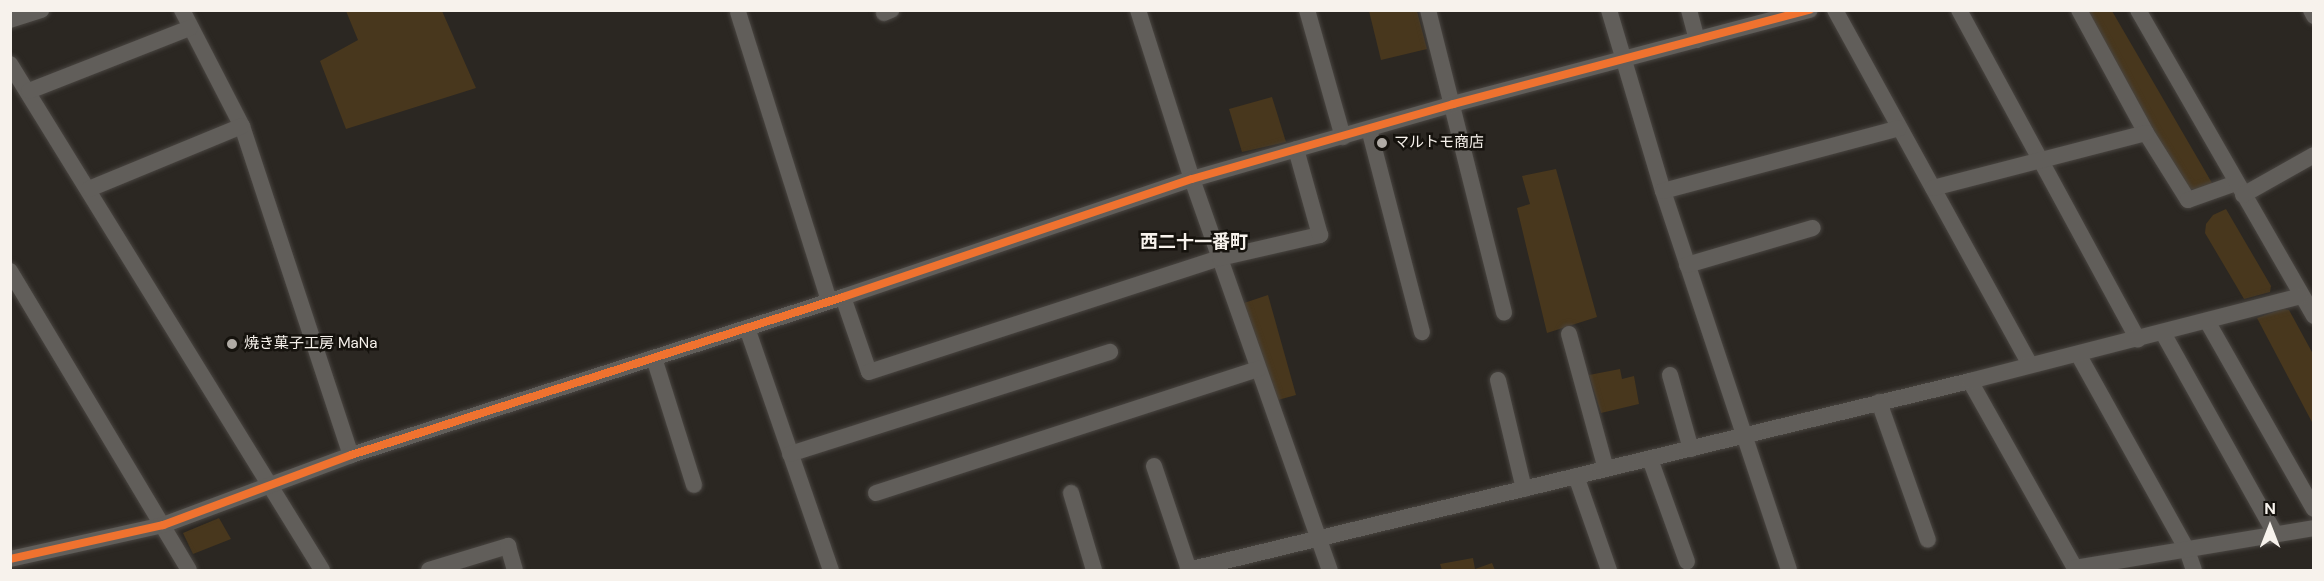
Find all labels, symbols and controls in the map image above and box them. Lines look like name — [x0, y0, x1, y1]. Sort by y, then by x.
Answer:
place label: マルトモ商店 — [1394, 134, 1484, 152]
marker: マルトモ商店 — [1375, 136, 1389, 150]
district label: 西二十一番町 — [1140, 231, 1248, 253]
place label: 焼き菓子工房 MaNa — [244, 335, 377, 353]
marker: 焼き菓子工房 MaNa — [225, 337, 239, 351]
north arrow — [2240, 497, 2300, 557]
text: N — [2264, 498, 2276, 519]

